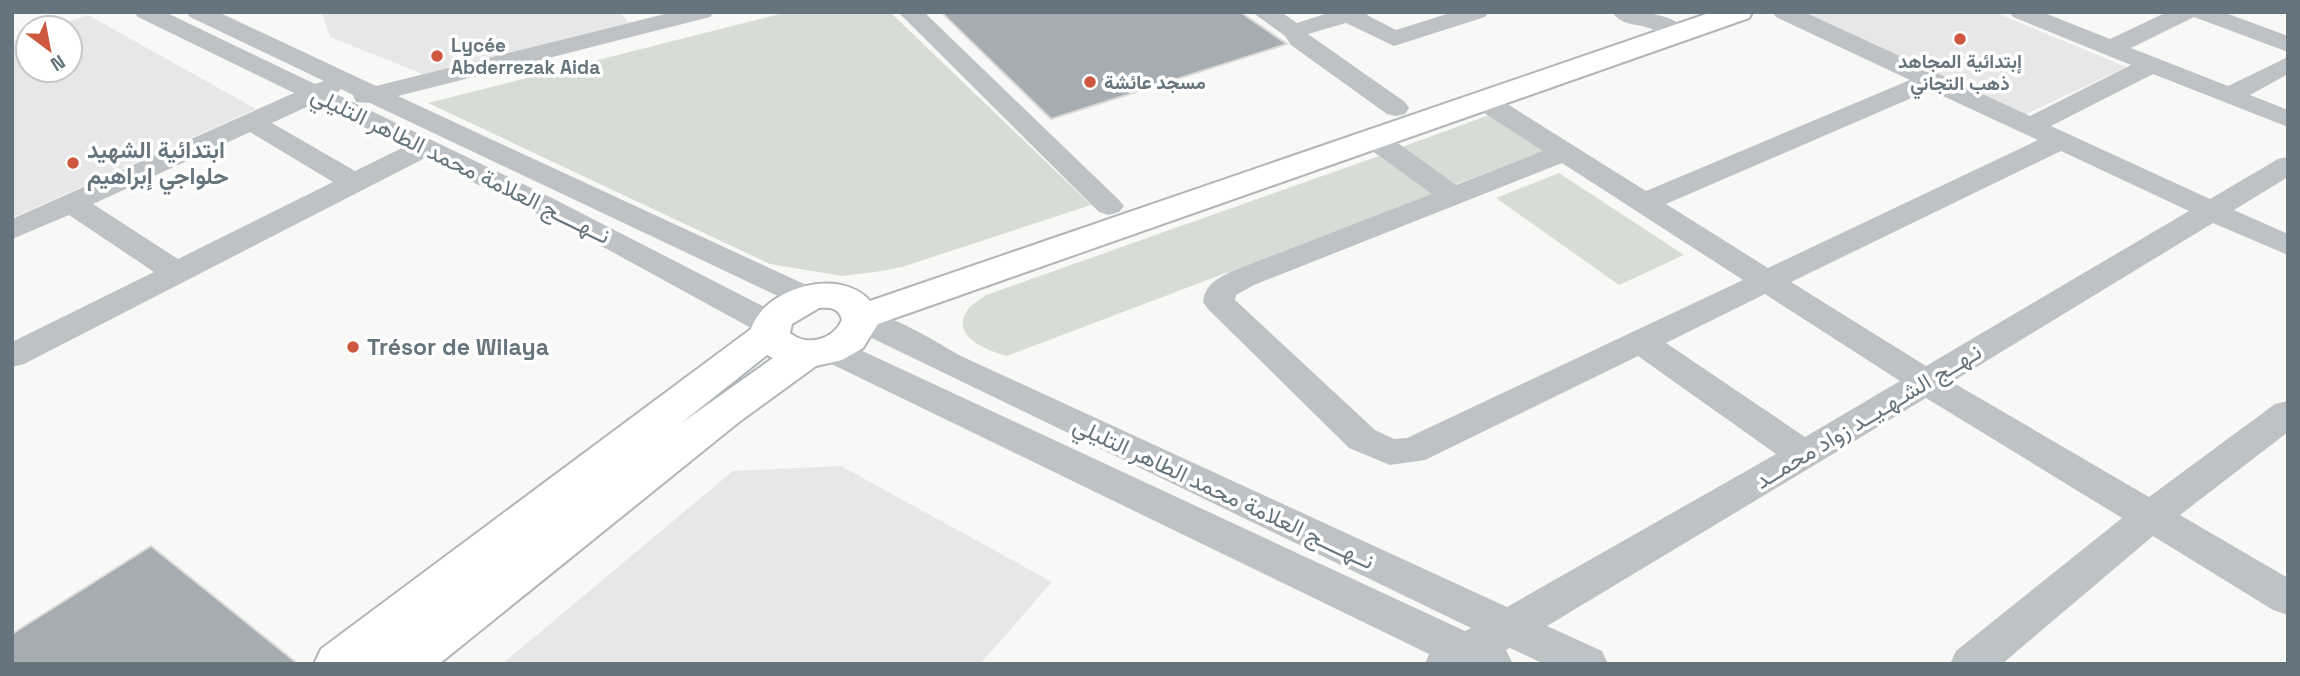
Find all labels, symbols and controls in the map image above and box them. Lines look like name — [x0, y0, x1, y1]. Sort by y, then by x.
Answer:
north arrow — [14, 14, 84, 84]
marker: إبتدائية المجاهد ذهب التجاني — [1952, 31, 1968, 47]
place label: Lycée Abderrezak Aida — [451, 33, 600, 80]
marker: Lycée Abderrezak Aida — [429, 48, 445, 64]
text: N — [46, 49, 70, 77]
place label: إبتدائية المجاهد ذهب التجاني — [1898, 49, 2022, 100]
place label: مسجد عائشة — [1104, 70, 1206, 95]
marker: مسجد عائشة — [1082, 74, 1098, 90]
street label: نــهــــج العلامة محمد الطاهر التليلي — [305, 79, 615, 254]
place label: ابتدائية الشهيد حلواجي إبراهيم — [87, 135, 229, 196]
marker: ابتدائية الشهيد حلواجي إبراهيم — [65, 155, 81, 171]
place label: Trésor de Wilaya — [367, 332, 549, 362]
street label: نـهــج الشـهـيــد زواد محمــد — [1749, 336, 1987, 497]
marker: Trésor de Wilaya — [345, 339, 361, 355]
street label: نــهــــج العلامة محمد الطاهر التليلي — [1067, 410, 1379, 580]

